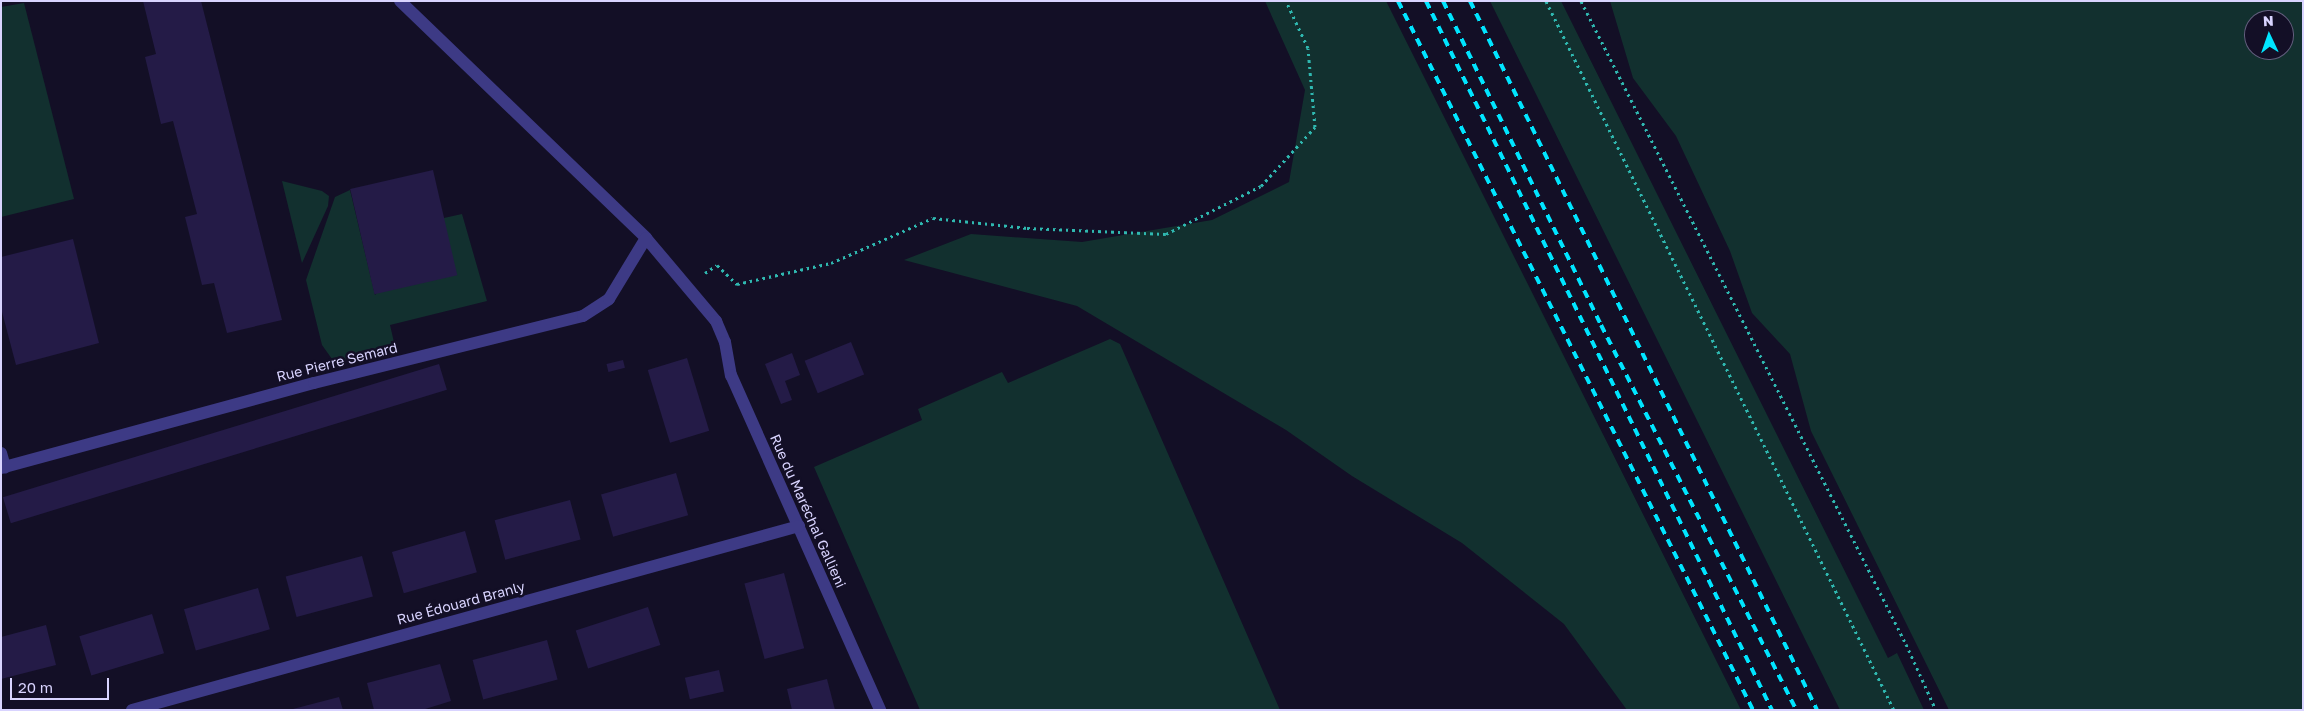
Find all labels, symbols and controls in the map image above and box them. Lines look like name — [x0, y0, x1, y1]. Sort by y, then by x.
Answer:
north arrow — [2244, 10, 2294, 60]
text: N — [2262, 12, 2274, 29]
street label: Rue Pierre Semard — [275, 339, 399, 385]
street label: Rue du Maréchal Gallieni — [766, 432, 850, 590]
street label: Rue Édouard Branly — [395, 578, 527, 628]
scale bar — [12, 668, 111, 700]
text: 20 m — [18, 678, 53, 696]

